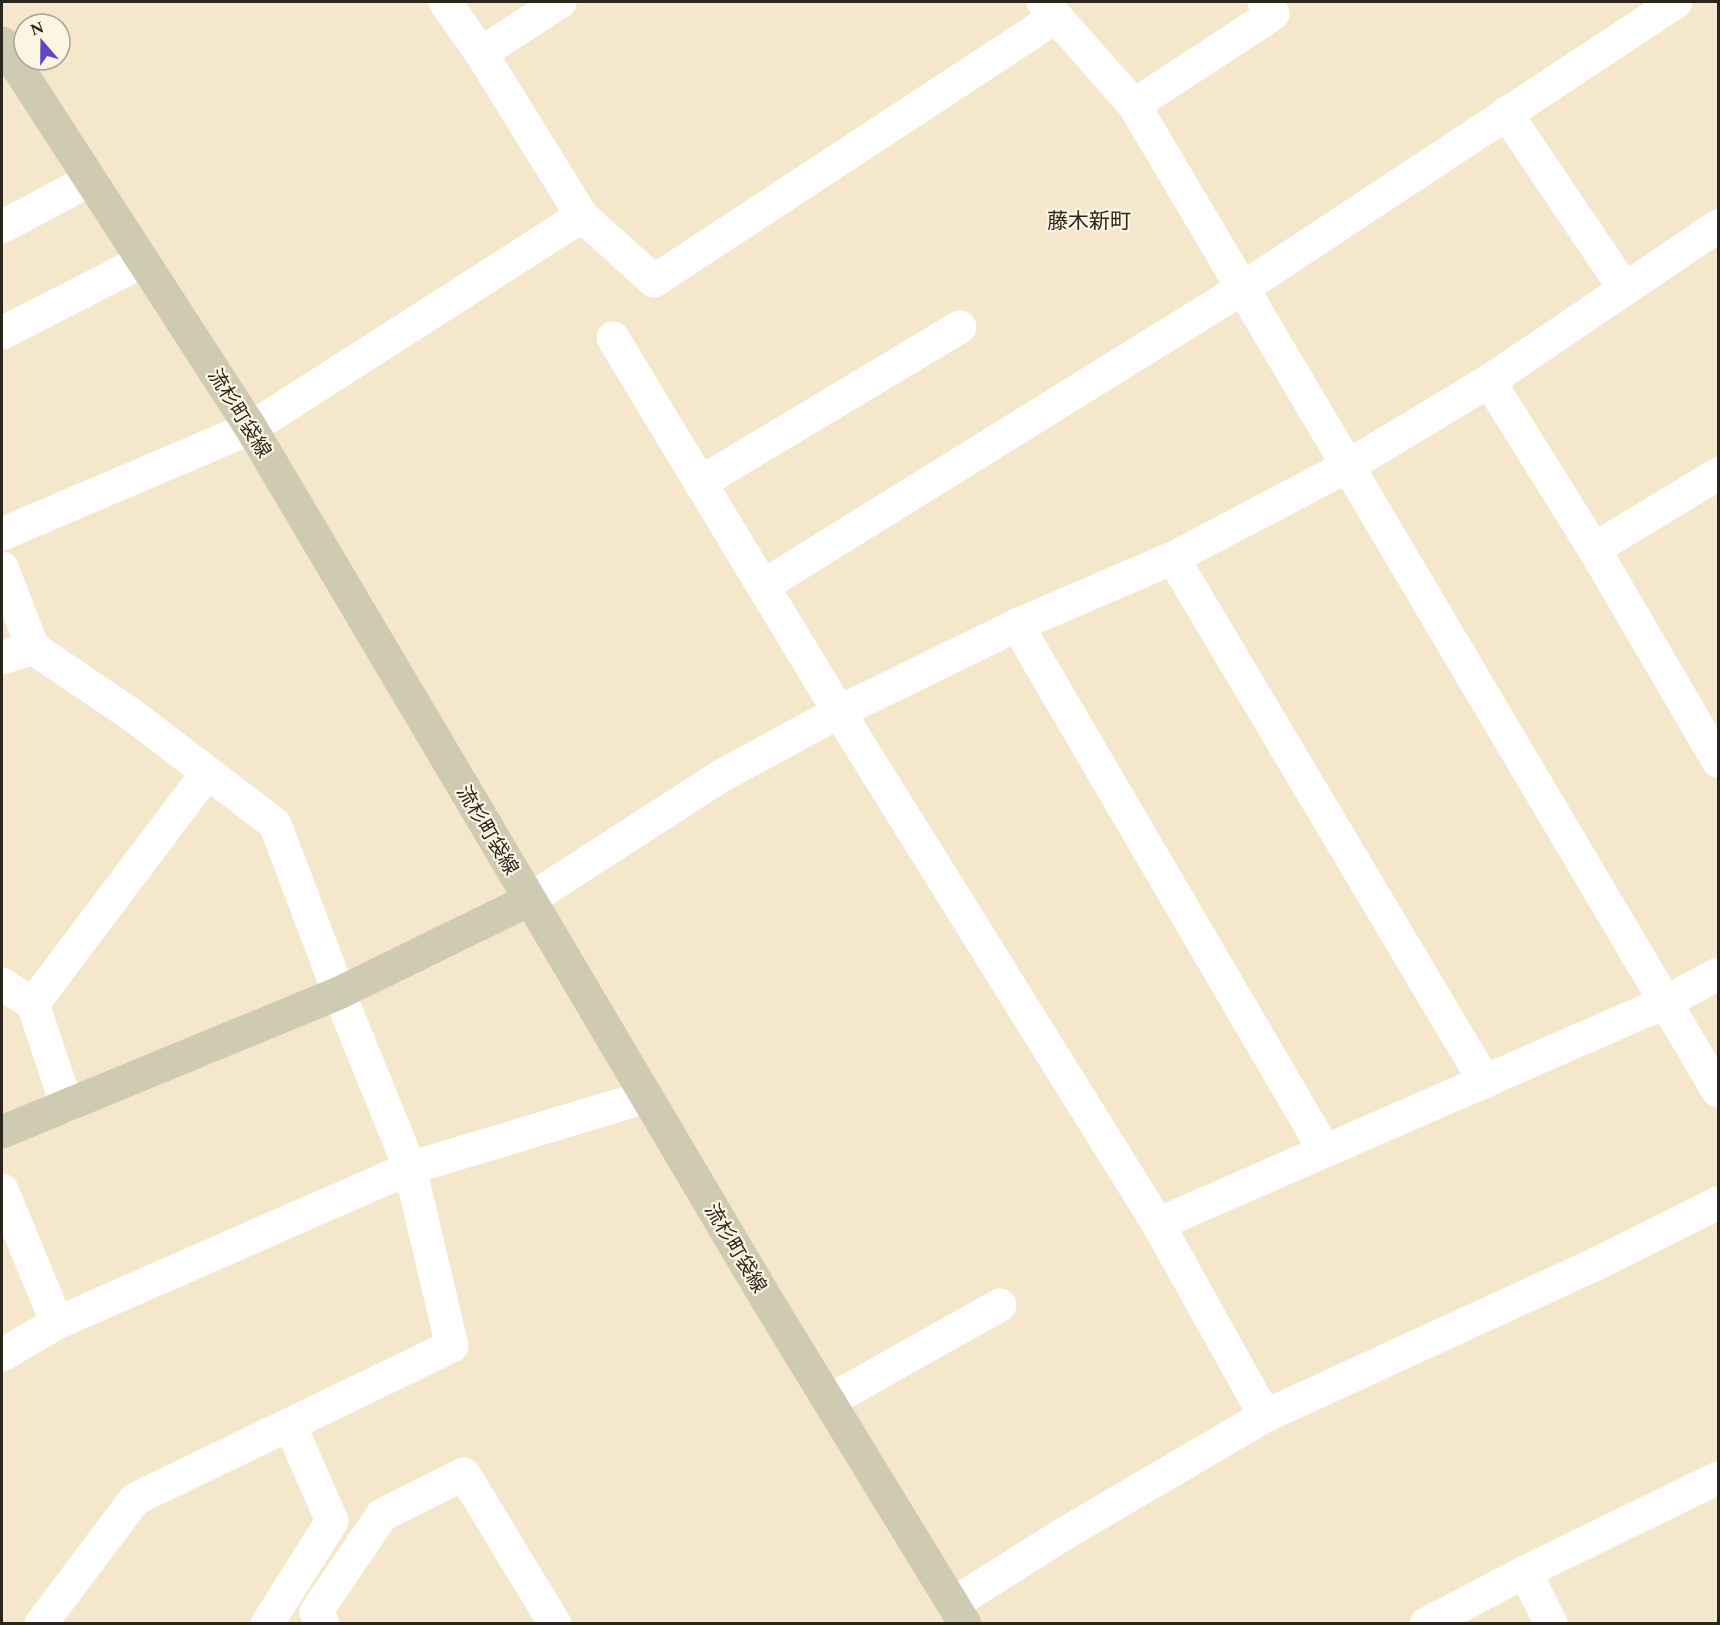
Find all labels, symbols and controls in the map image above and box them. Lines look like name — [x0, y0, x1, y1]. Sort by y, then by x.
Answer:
north arrow — [12, 12, 72, 72]
text: N — [27, 15, 47, 42]
district label: 藤木新町 — [1047, 206, 1131, 238]
street label: 流杉町袋線 — [200, 363, 278, 464]
street label: 流杉町袋線 — [449, 780, 526, 881]
street label: 流杉町袋線 — [697, 1198, 774, 1299]

